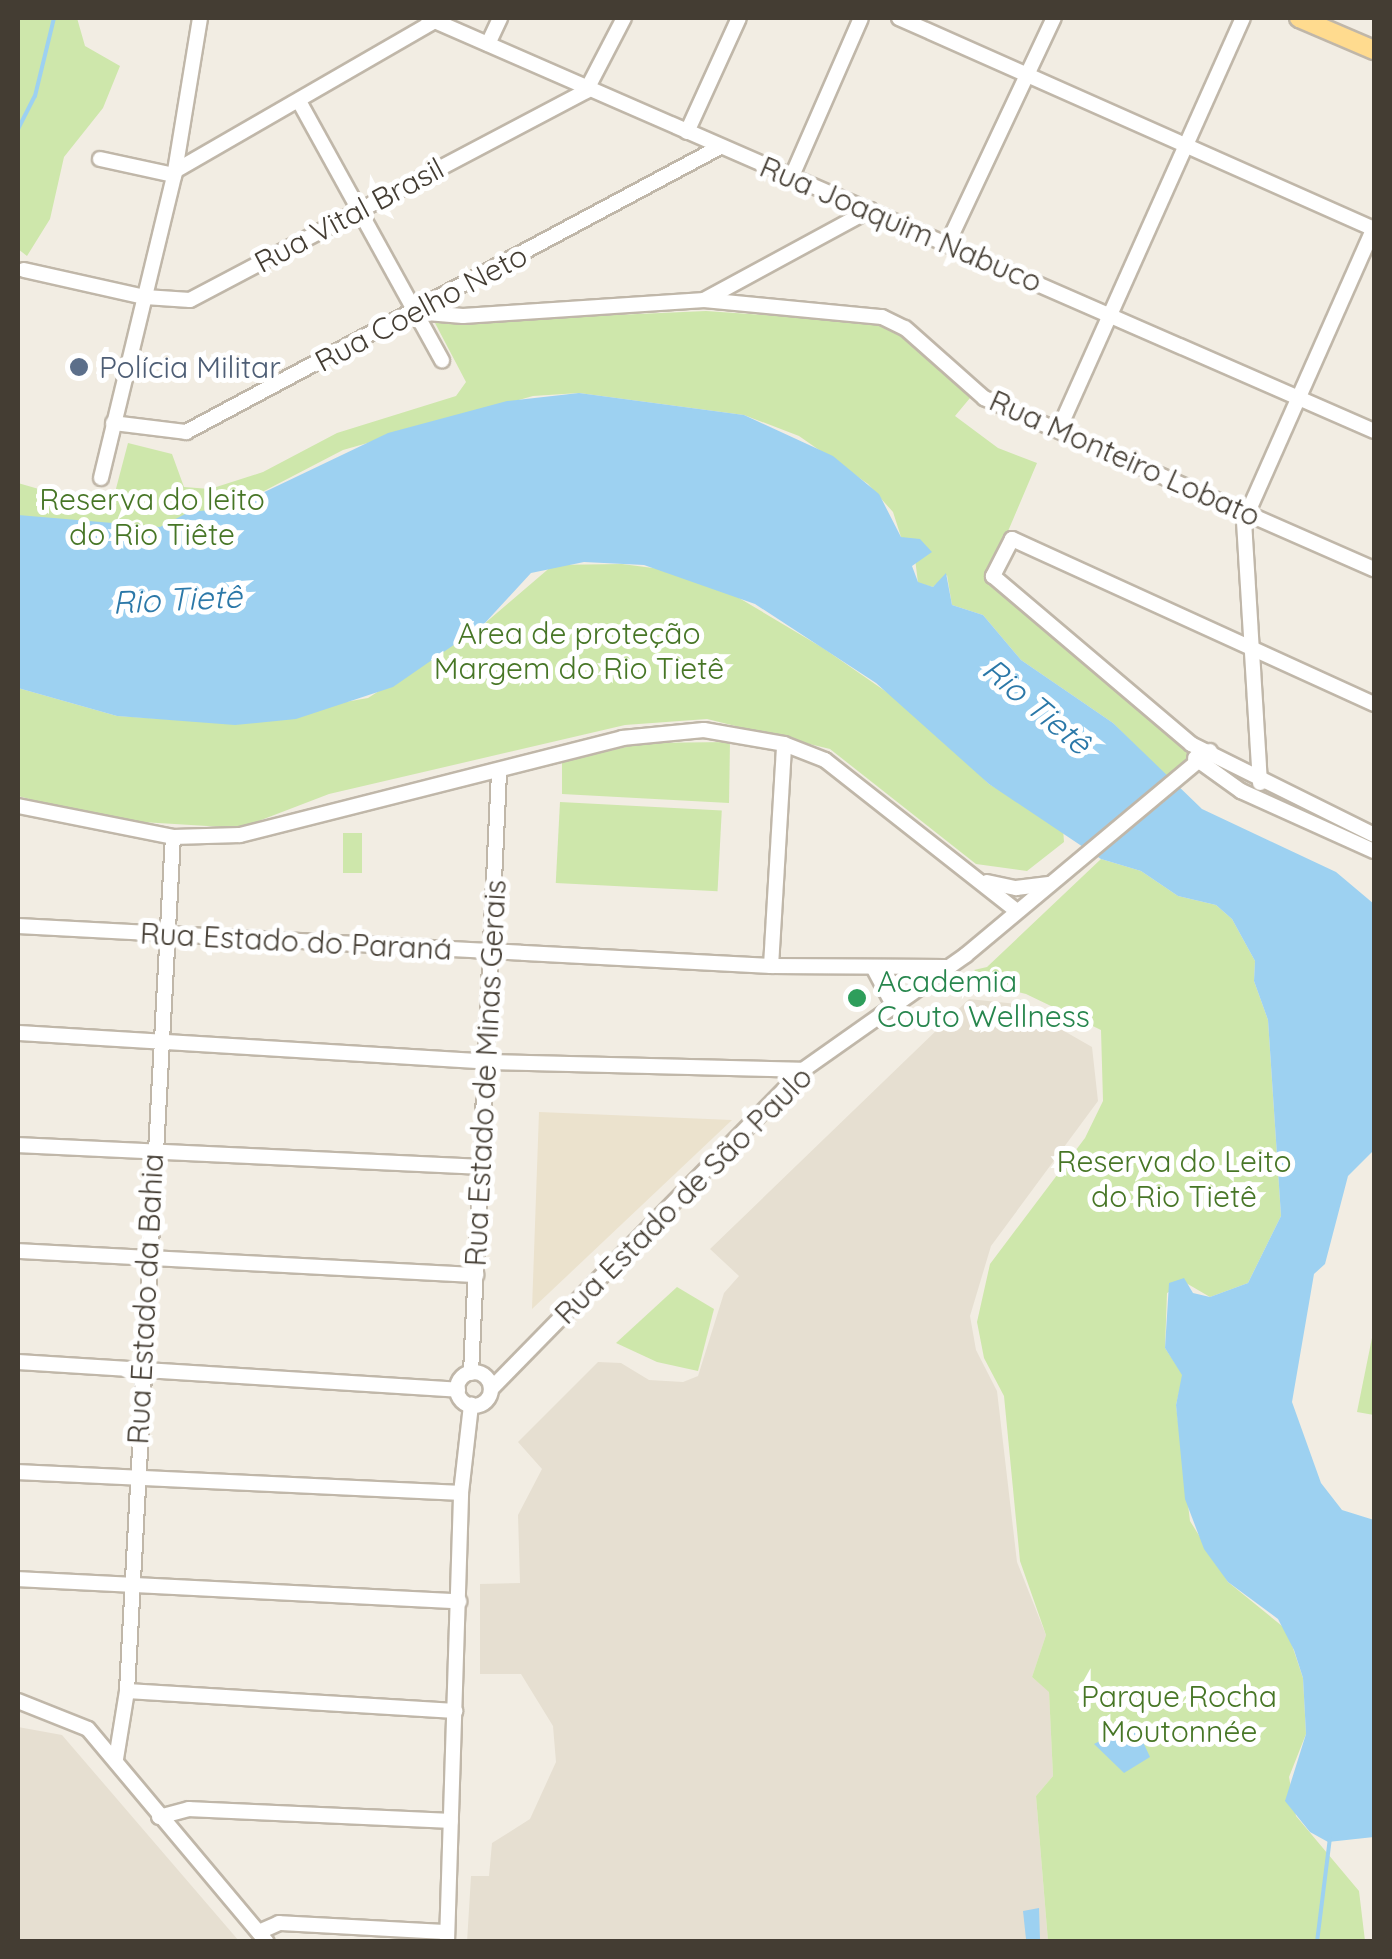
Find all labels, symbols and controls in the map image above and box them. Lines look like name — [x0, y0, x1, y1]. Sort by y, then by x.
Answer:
street label: Rua Joaquim Nabuco — [755, 148, 1047, 300]
street label: Rua Vital Brasil — [248, 150, 450, 280]
street label: Rua Coelho Neto — [309, 237, 533, 379]
place label: Polícia Militar — [99, 349, 281, 385]
marker: Polícia Militar — [68, 356, 90, 378]
street label: Rua Monteiro Lobato — [984, 382, 1266, 534]
park label: Reserva do leito do Rio Tiête — [39, 481, 265, 552]
water label: Rio Tietê — [111, 576, 243, 622]
park label: Area de proteção Margem do Rio Tietê — [434, 615, 724, 686]
water label: Rio Tietê — [975, 650, 1099, 762]
street label: Rua Estado de Minas Gerais — [457, 879, 513, 1267]
street label: Rua Estado do Paraná — [139, 915, 453, 967]
place label: Academia Couto Wellness — [877, 963, 1090, 1034]
marker: Academia Couto Wellness — [846, 987, 868, 1009]
street label: Rua Estado de São Paulo — [547, 1059, 819, 1331]
park label: Reserva do Leito do Rio Tietê — [1056, 1143, 1292, 1214]
street label: Rua Estado da Bahia — [119, 1153, 171, 1445]
park label: Parque Rocha Moutonnée — [1081, 1678, 1277, 1748]

